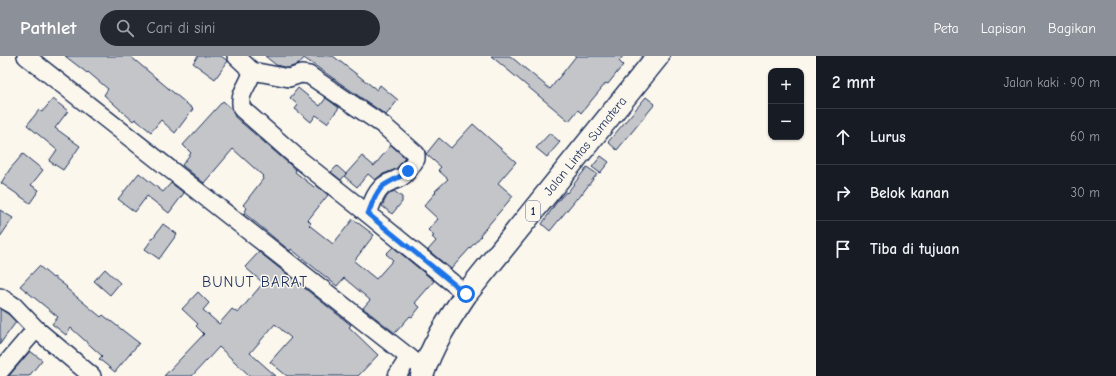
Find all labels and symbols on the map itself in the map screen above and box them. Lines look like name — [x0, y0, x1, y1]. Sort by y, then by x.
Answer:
street label: Jalan Lintas Sumatera — [540, 94, 630, 198]
route end — [399, 162, 417, 180]
road number: 1 — [526, 201, 540, 221]
district label: BUNUT BARAT — [202, 273, 308, 291]
route start — [457, 285, 475, 303]

